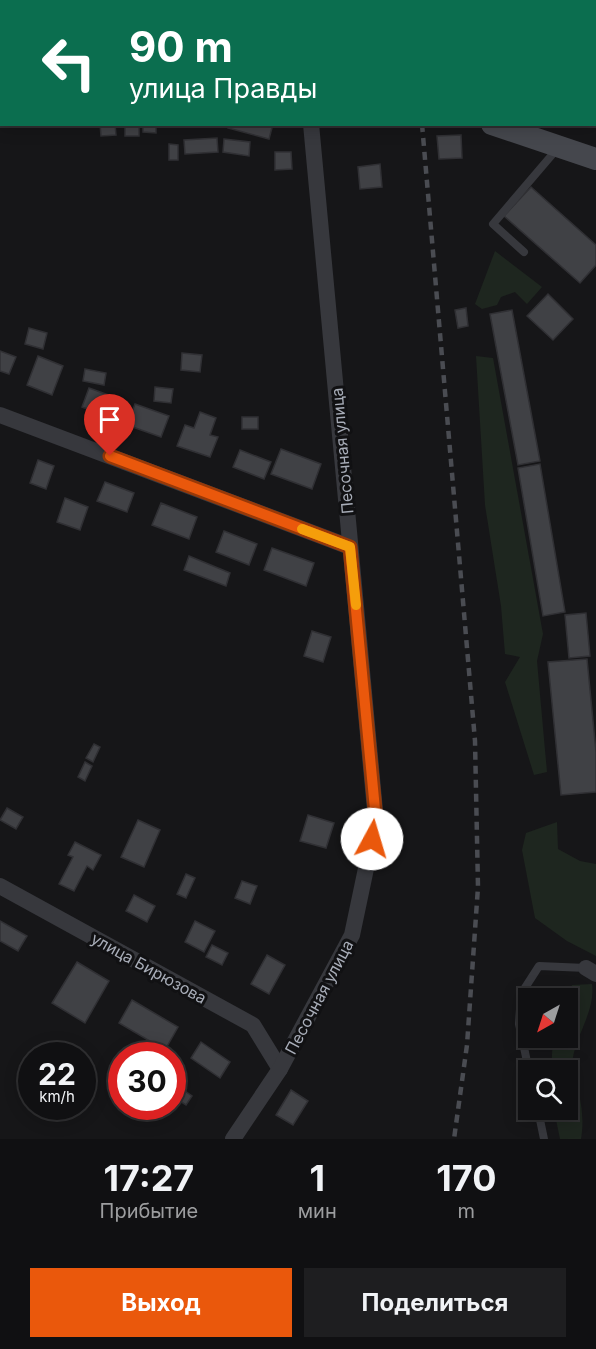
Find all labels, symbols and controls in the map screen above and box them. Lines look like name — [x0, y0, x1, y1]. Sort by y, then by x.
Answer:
text: 90 m — [129, 21, 233, 72]
icon: left — [30, 24, 108, 102]
text: улица Правды — [129, 72, 317, 105]
street label: Песочная улица — [327, 387, 357, 515]
pin — [84, 394, 135, 456]
icon: arrive — [93, 403, 126, 436]
position arrow — [340, 807, 404, 871]
street label: улица Бирюзова — [88, 928, 210, 1008]
street label: Песочная улица — [280, 936, 358, 1058]
north arrow — [518, 988, 578, 1048]
map controls — [518, 988, 578, 1120]
speed limit sign: 30 — [108, 1042, 186, 1120]
text: 22 — [38, 1056, 76, 1092]
button: search — [518, 1060, 578, 1120]
text: km/h — [39, 1087, 75, 1106]
text: 17:27 — [103, 1156, 194, 1200]
text: 1 — [309, 1156, 325, 1200]
text: 170 — [436, 1156, 496, 1200]
text: Прибытие — [100, 1199, 198, 1223]
text: мин — [298, 1199, 337, 1223]
text: m — [458, 1199, 475, 1223]
button: Выход — [30, 1268, 292, 1337]
button: Поделиться — [304, 1268, 566, 1337]

